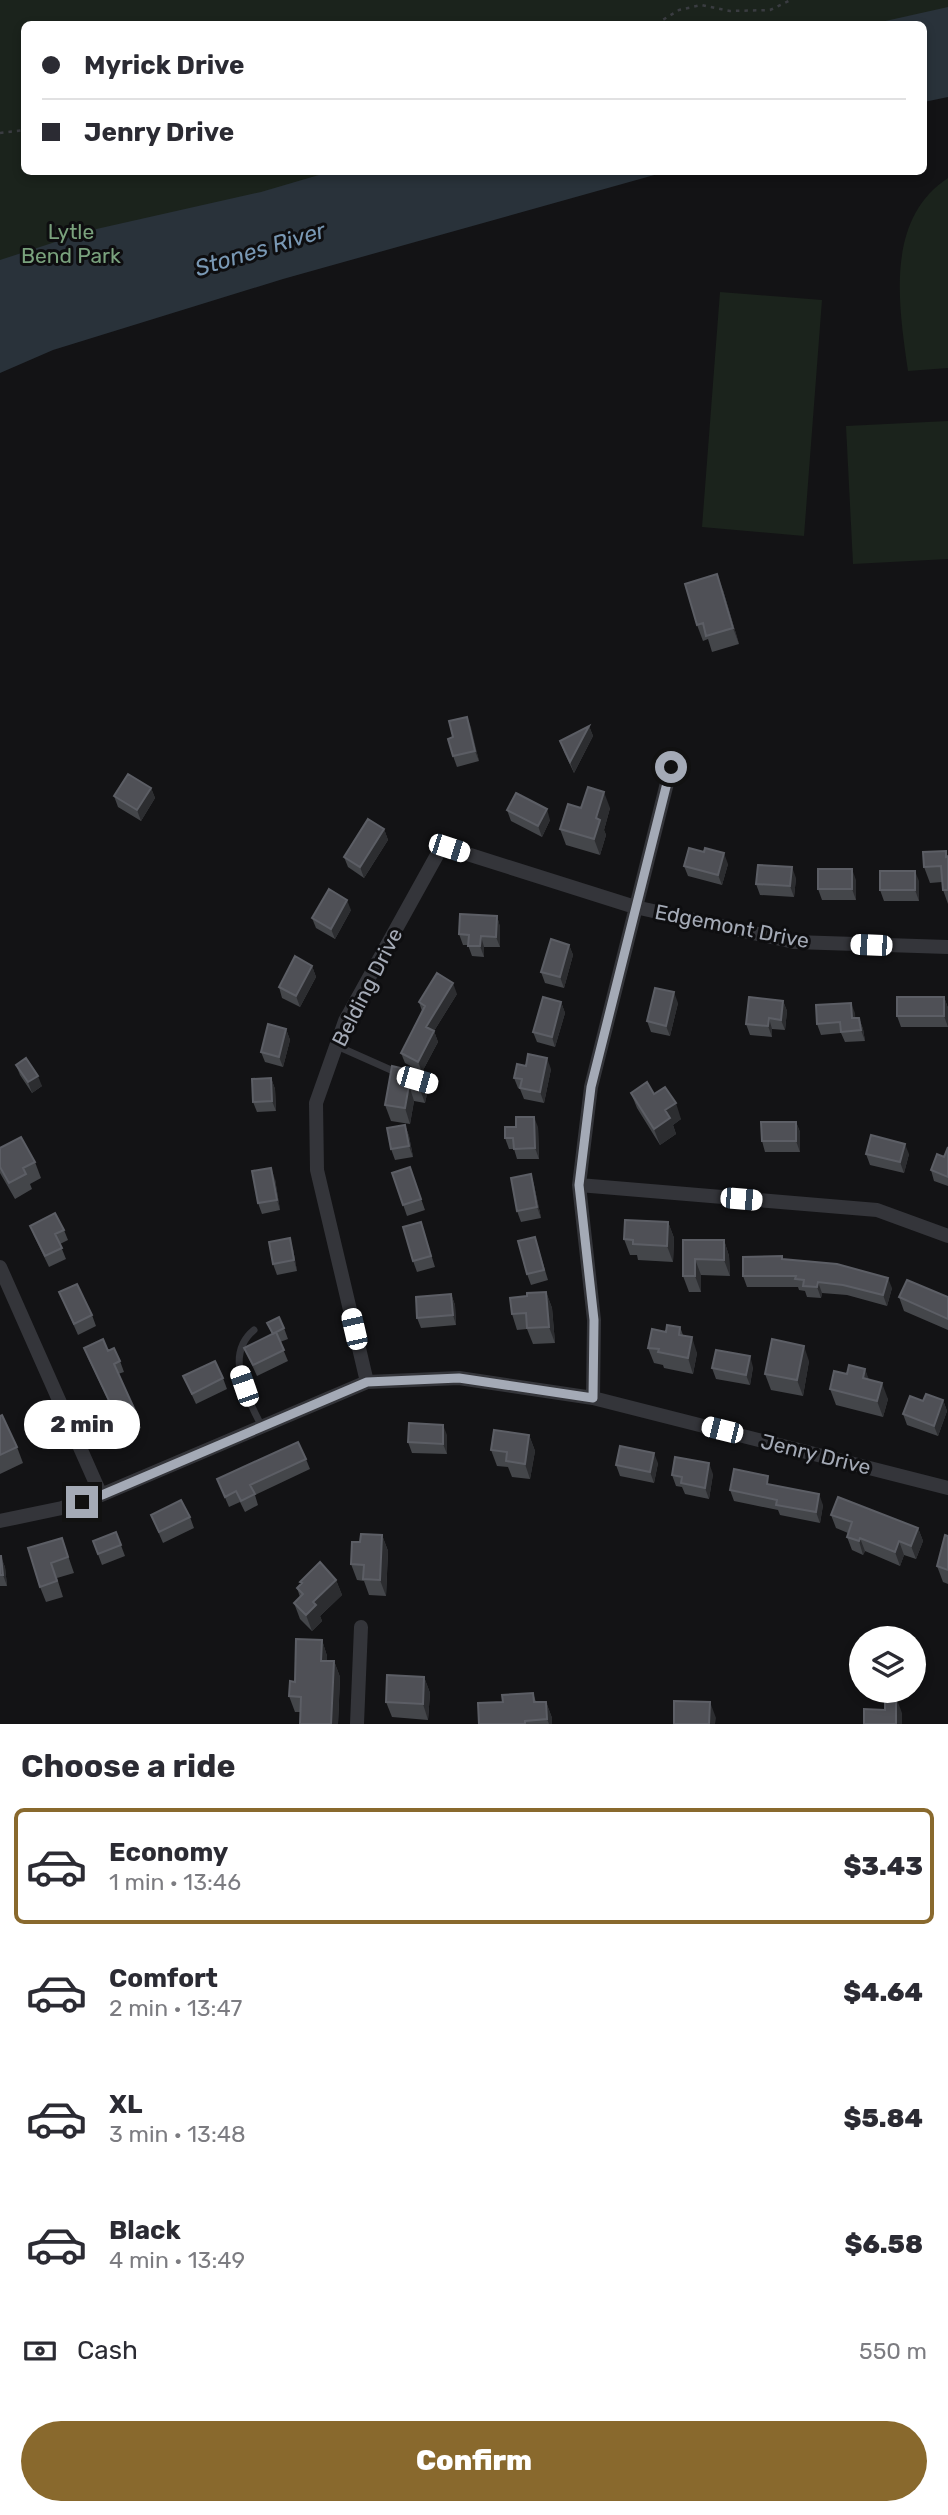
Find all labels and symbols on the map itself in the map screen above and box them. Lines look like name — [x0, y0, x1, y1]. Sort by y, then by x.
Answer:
water label: Stones River — [191, 216, 330, 282]
park label: Lytle Bend Park — [21, 219, 121, 268]
route start — [655, 751, 687, 783]
car — [426, 832, 473, 864]
street label: Edgemont Drive — [653, 899, 811, 953]
street label: Belding Drive — [326, 924, 408, 1050]
car — [850, 934, 893, 956]
car — [394, 1064, 441, 1096]
car — [720, 1187, 763, 1211]
car — [340, 1306, 369, 1352]
car — [228, 1363, 261, 1409]
callout: 2 min — [24, 1400, 140, 1450]
car — [700, 1415, 745, 1445]
street label: Jenry Drive — [758, 1428, 874, 1480]
route end — [66, 1486, 98, 1518]

